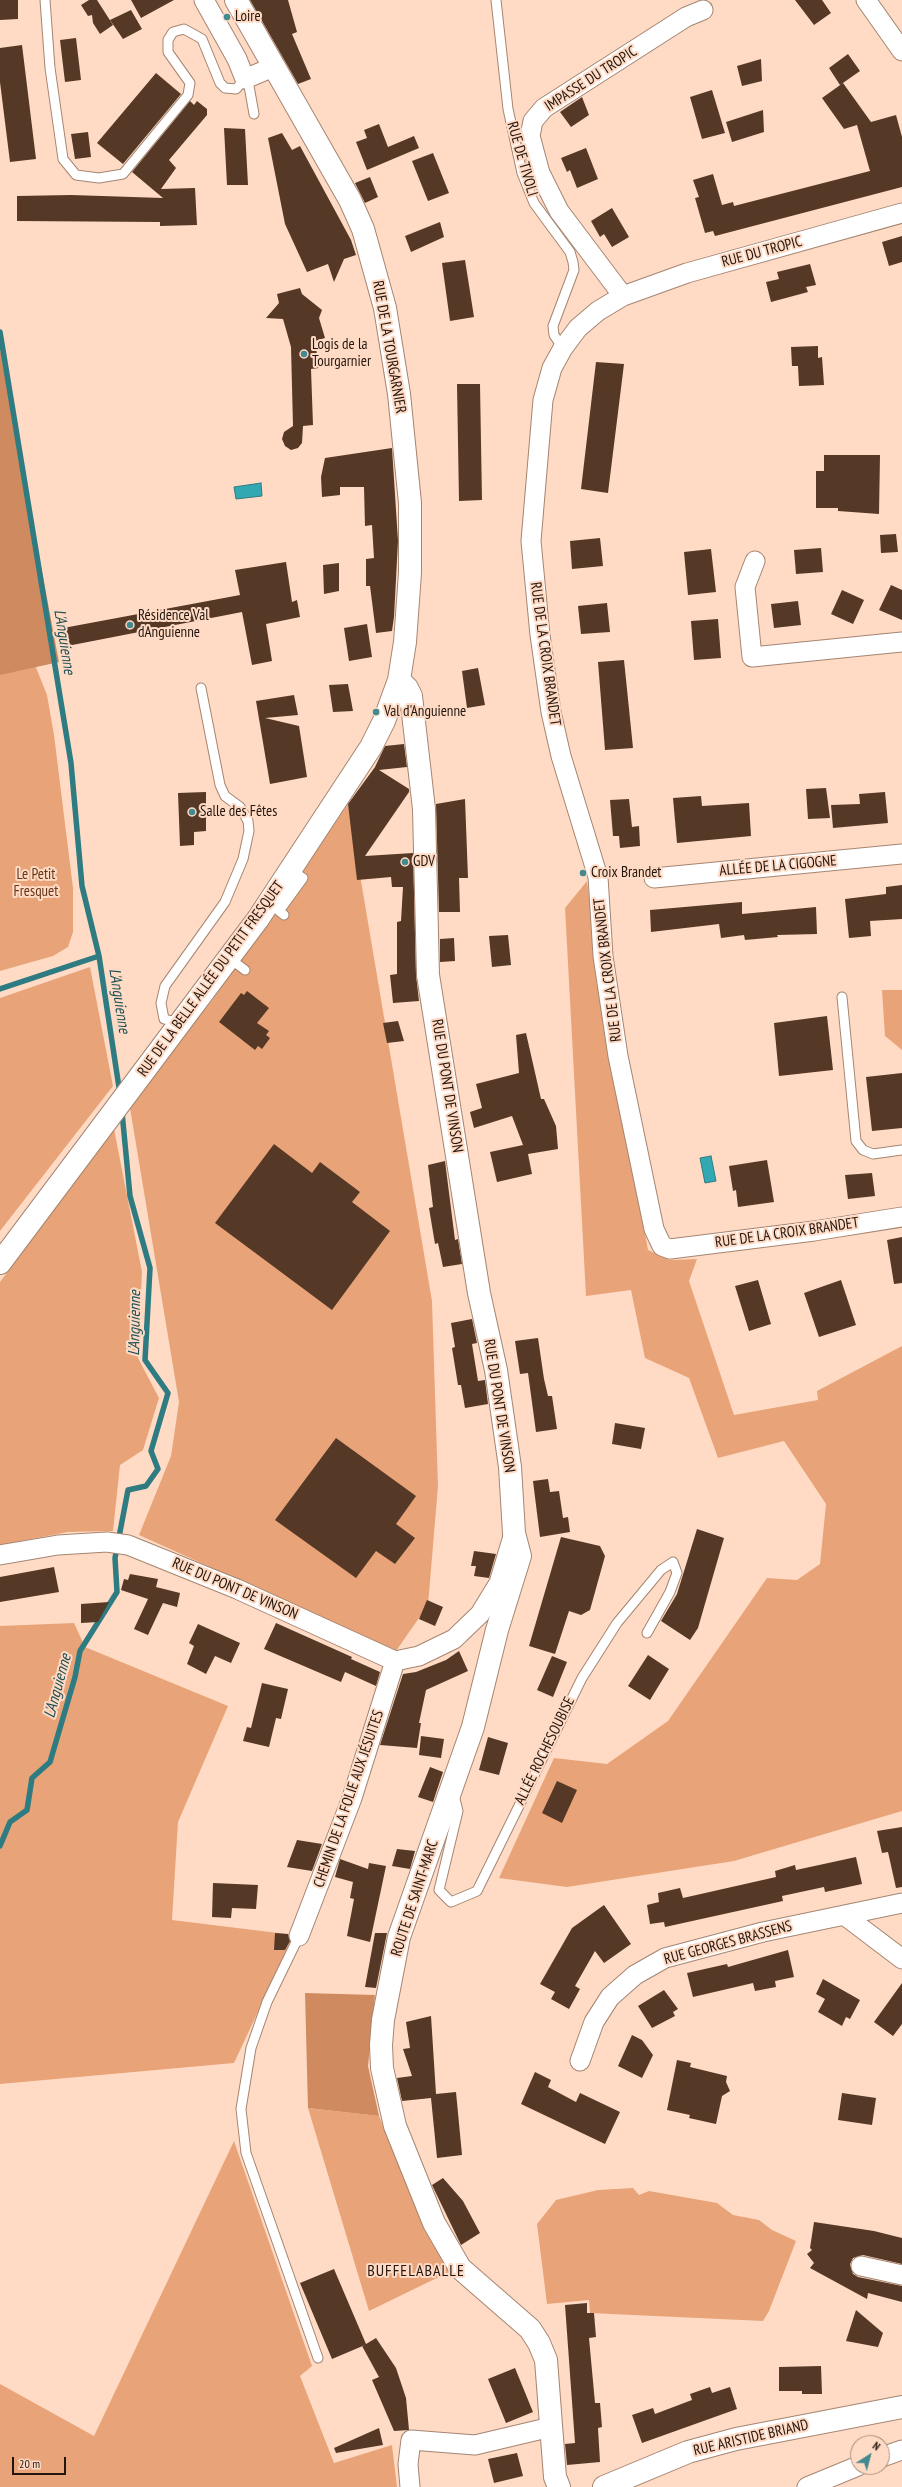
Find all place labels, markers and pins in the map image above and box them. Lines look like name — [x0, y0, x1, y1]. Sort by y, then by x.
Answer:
place label: Loire — [235, 8, 261, 26]
marker: Loire — [222, 12, 232, 22]
place label: Logis de la Tourgarnier — [312, 336, 371, 371]
marker: Logis de la Tourgarnier — [299, 349, 309, 359]
place label: Résidence Val dAnguienne — [138, 607, 209, 642]
marker: Résidence Val dAnguienne — [125, 620, 135, 630]
place label: Val d'Anguienne — [384, 703, 466, 721]
marker: Val d'Anguienne — [371, 707, 381, 717]
place label: Salle des Fêtes — [200, 803, 277, 821]
marker: Salle des Fêtes — [187, 807, 197, 817]
place label: GDV — [413, 853, 435, 871]
marker: GDV — [400, 857, 410, 867]
place label: Croix Brandet — [591, 864, 661, 882]
marker: Croix Brandet — [578, 868, 588, 878]

